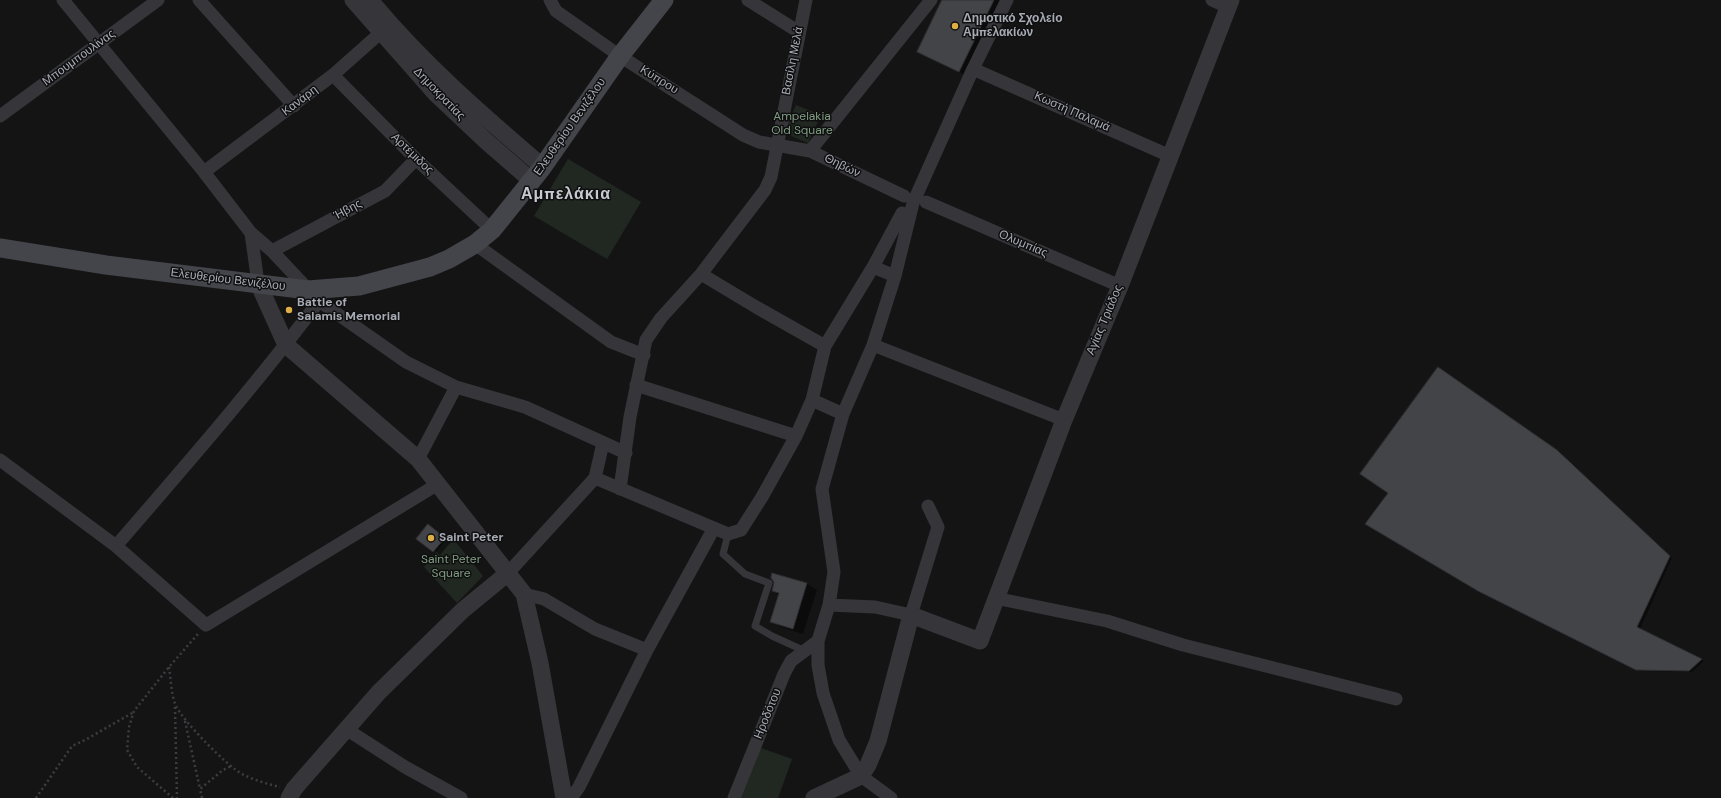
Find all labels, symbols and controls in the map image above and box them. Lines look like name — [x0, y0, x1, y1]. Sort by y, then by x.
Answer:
place label: Δημοτικό Σχολείο Αμπελακίων — [963, 12, 1062, 40]
marker: Δημοτικό Σχολείο Αμπελακίων — [950, 21, 960, 31]
street label: Βασίλη Μελά — [779, 26, 807, 96]
street label: Μπουμπουλίνας — [40, 27, 118, 89]
street label: Κύπρου — [637, 63, 681, 97]
street label: Δημοκρατίας — [410, 64, 468, 124]
street label: Ελευθερίου Βενιζέλου — [531, 76, 609, 178]
street label: Κανάρη — [279, 83, 321, 119]
street label: Κωστή Παλαμά — [1032, 89, 1112, 135]
park label: Ampelakia Old Square — [771, 110, 833, 138]
street label: Αρτέμιδος — [388, 130, 436, 178]
street label: Θηβών — [822, 151, 862, 181]
district label: Αμπελάκια — [521, 185, 611, 205]
street label: Ήβης — [332, 197, 364, 223]
street label: Ολυμπίας — [996, 227, 1050, 261]
street label: Ελευθερίου Βενιζέλου — [170, 266, 286, 294]
street label: Αγίας Τριάδος — [1084, 283, 1126, 357]
place label: Battle of Salamis Memorial — [297, 296, 400, 324]
marker: Battle of Salamis Memorial — [284, 305, 294, 315]
place label: Saint Peter — [439, 531, 503, 545]
marker: Saint Peter — [426, 533, 436, 543]
park label: Saint Peter Square — [421, 553, 481, 581]
street label: Ηροδότου — [751, 687, 785, 741]

